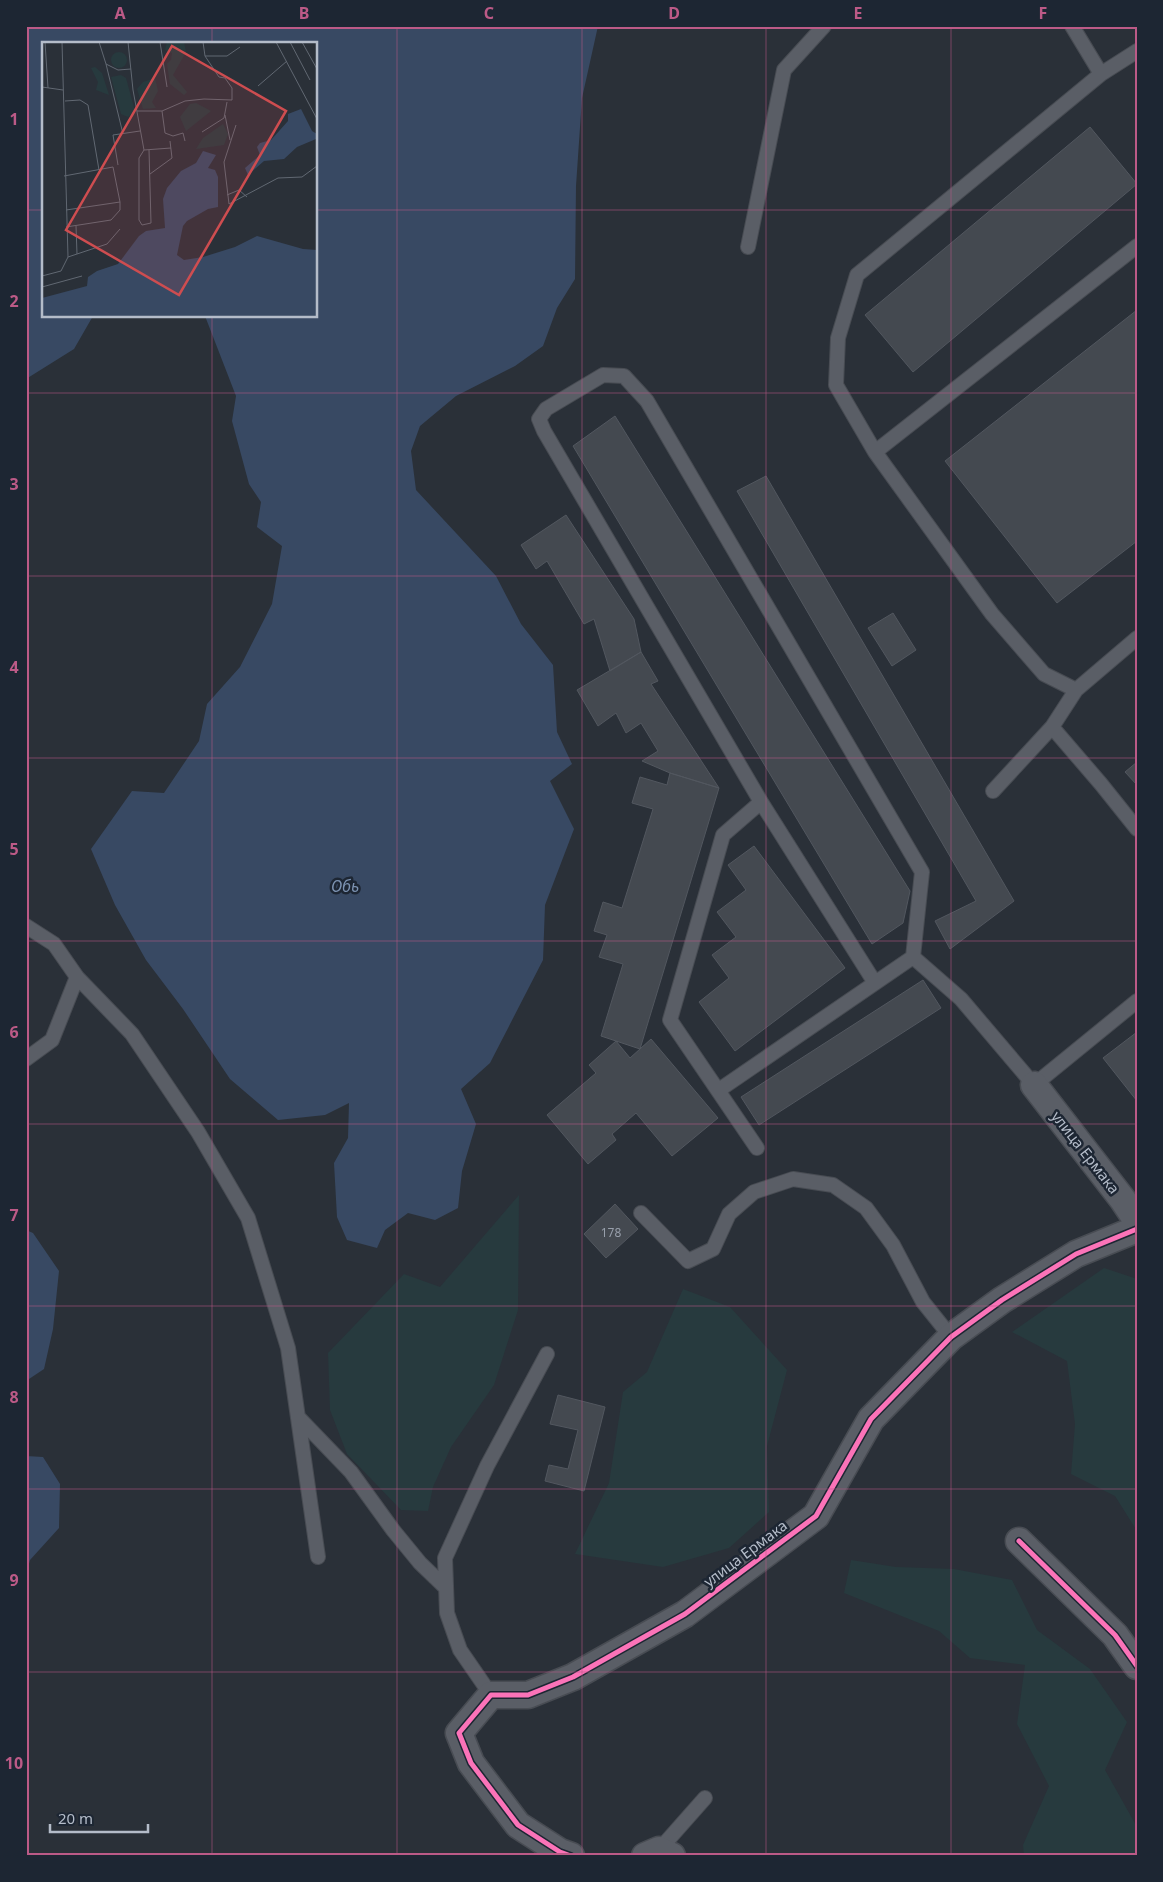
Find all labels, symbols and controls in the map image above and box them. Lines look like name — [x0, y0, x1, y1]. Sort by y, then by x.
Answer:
text: A — [114, 2, 126, 24]
text: B — [299, 2, 309, 24]
text: C — [484, 2, 494, 24]
text: D — [668, 2, 680, 24]
text: E — [854, 2, 863, 24]
text: F — [1039, 2, 1047, 24]
inset map — [42, 42, 318, 318]
text: 1 — [9, 108, 19, 130]
text: 2 — [9, 290, 19, 312]
text: 3 — [9, 473, 19, 495]
text: 4 — [9, 656, 19, 678]
text: 5 — [9, 838, 19, 860]
water label: Обь — [331, 875, 359, 897]
text: 6 — [9, 1021, 19, 1043]
street label: улица Ермака — [1047, 1107, 1125, 1197]
text: 7 — [9, 1204, 19, 1226]
house number: 178 — [601, 1224, 621, 1241]
text: 8 — [9, 1386, 19, 1408]
street label: улица Ермака — [699, 1515, 791, 1591]
text: 9 — [9, 1569, 19, 1591]
text: 10 — [5, 1752, 23, 1774]
scale bar — [50, 1802, 148, 1834]
text: 20 m — [58, 1808, 93, 1828]

